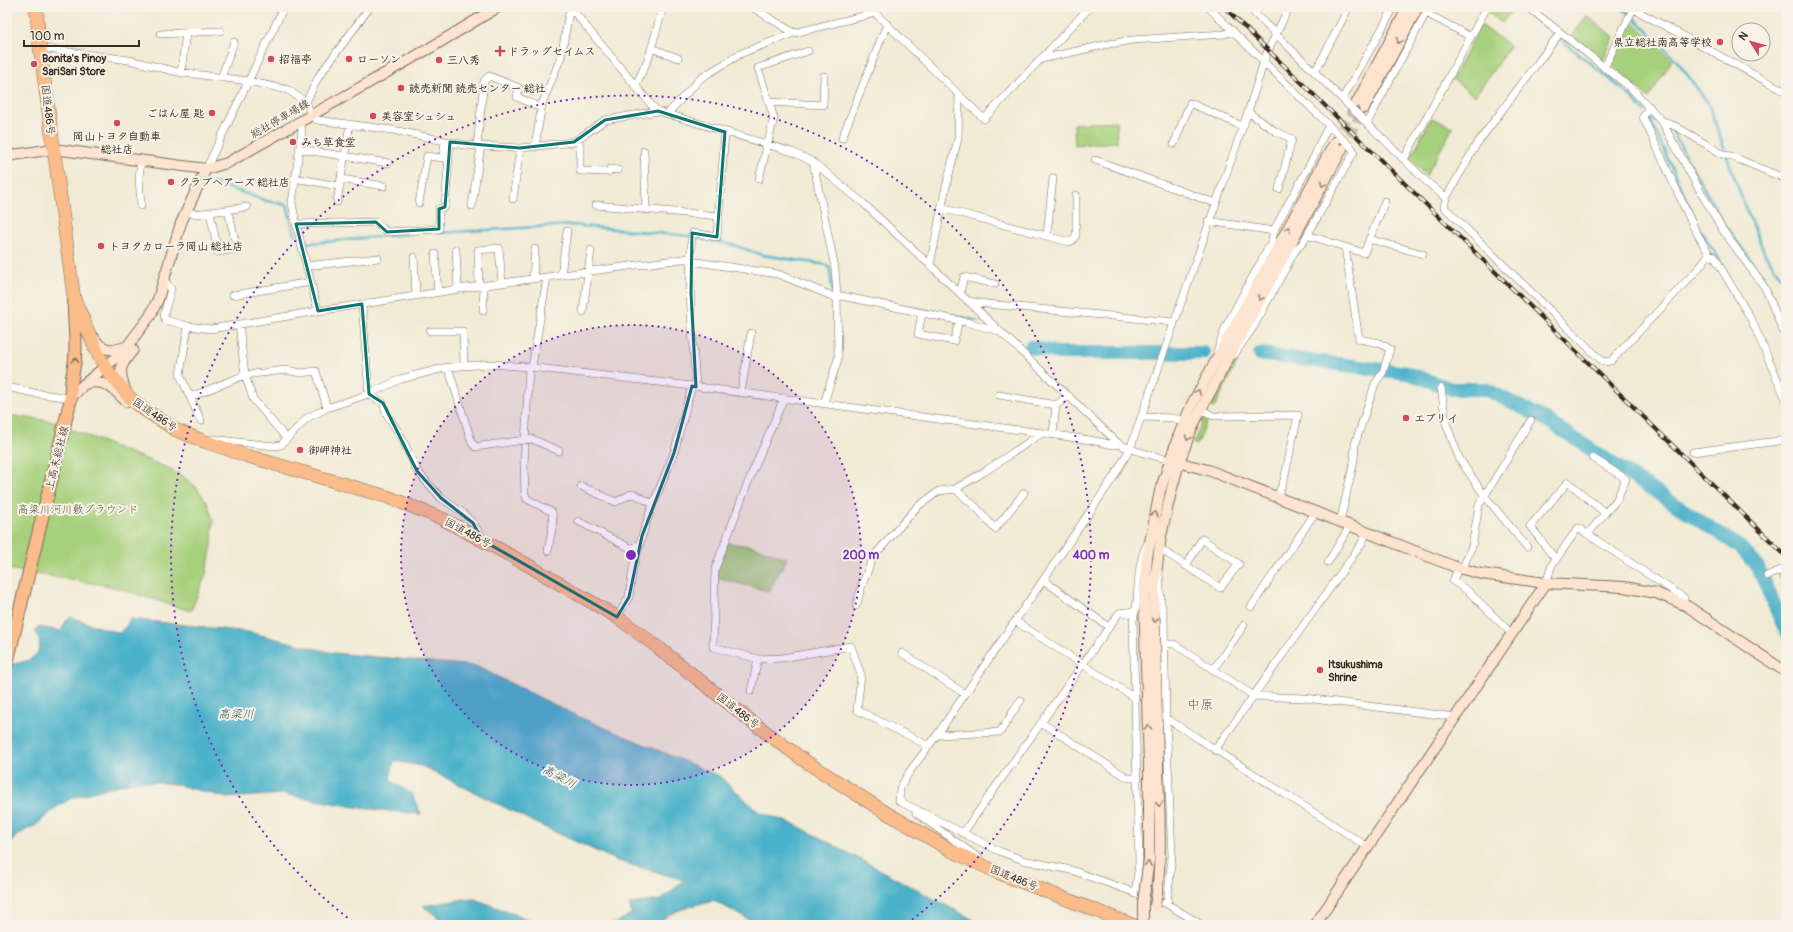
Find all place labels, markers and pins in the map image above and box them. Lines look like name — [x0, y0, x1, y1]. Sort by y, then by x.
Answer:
place label: 県立総社南高等学校 — [1613, 36, 1712, 49]
marker: 県立総社南高等学校 — [1715, 37, 1725, 47]
place label: ドラッグセイムス — [508, 45, 596, 58]
marker: ドラッグセイムス — [495, 46, 505, 56]
place label: Bonita's Pinoy SariSari Store — [42, 52, 107, 78]
place label: 招福亭 — [279, 53, 312, 66]
place label: ローソン — [357, 53, 401, 66]
marker: 招福亭 — [266, 54, 276, 64]
marker: ローソン — [344, 54, 354, 64]
place label: 三八秀 — [447, 54, 480, 67]
marker: 三八秀 — [434, 55, 444, 65]
marker: Bonita's Pinoy SariSari Store — [29, 59, 39, 69]
place label: 読売新聞 読売センター 総社 — [409, 82, 546, 95]
marker: 読売新聞 読売センター 総社 — [396, 83, 406, 93]
place label: ごはん屋 匙 — [147, 107, 205, 120]
marker: ごはん屋 匙 — [207, 108, 217, 118]
place label: 美容室シュシュ — [381, 110, 456, 123]
marker: 美容室シュシュ — [368, 111, 378, 121]
marker: 岡山トヨタ自動車 総社店 — [112, 118, 122, 128]
place label: 岡山トヨタ自動車 総社店 — [73, 130, 161, 156]
place label: みち草食堂 — [301, 136, 356, 149]
marker: みち草食堂 — [288, 137, 298, 147]
place label: クラブヘアーズ 総社店 — [179, 176, 290, 189]
marker: クラブヘアーズ 総社店 — [166, 177, 176, 187]
place label: トヨタカローラ岡山 総社店 — [109, 240, 243, 253]
marker: トヨタカローラ岡山 総社店 — [96, 241, 106, 251]
place label: エブリイ — [1414, 412, 1458, 425]
marker: エブリイ — [1401, 413, 1411, 423]
place label: 御岬神社 — [308, 444, 352, 457]
marker: 御岬神社 — [295, 445, 305, 455]
centre of rings — [624, 548, 638, 562]
place label: Itsukushima Shrine — [1328, 658, 1383, 684]
marker: Itsukushima Shrine — [1315, 665, 1325, 675]

